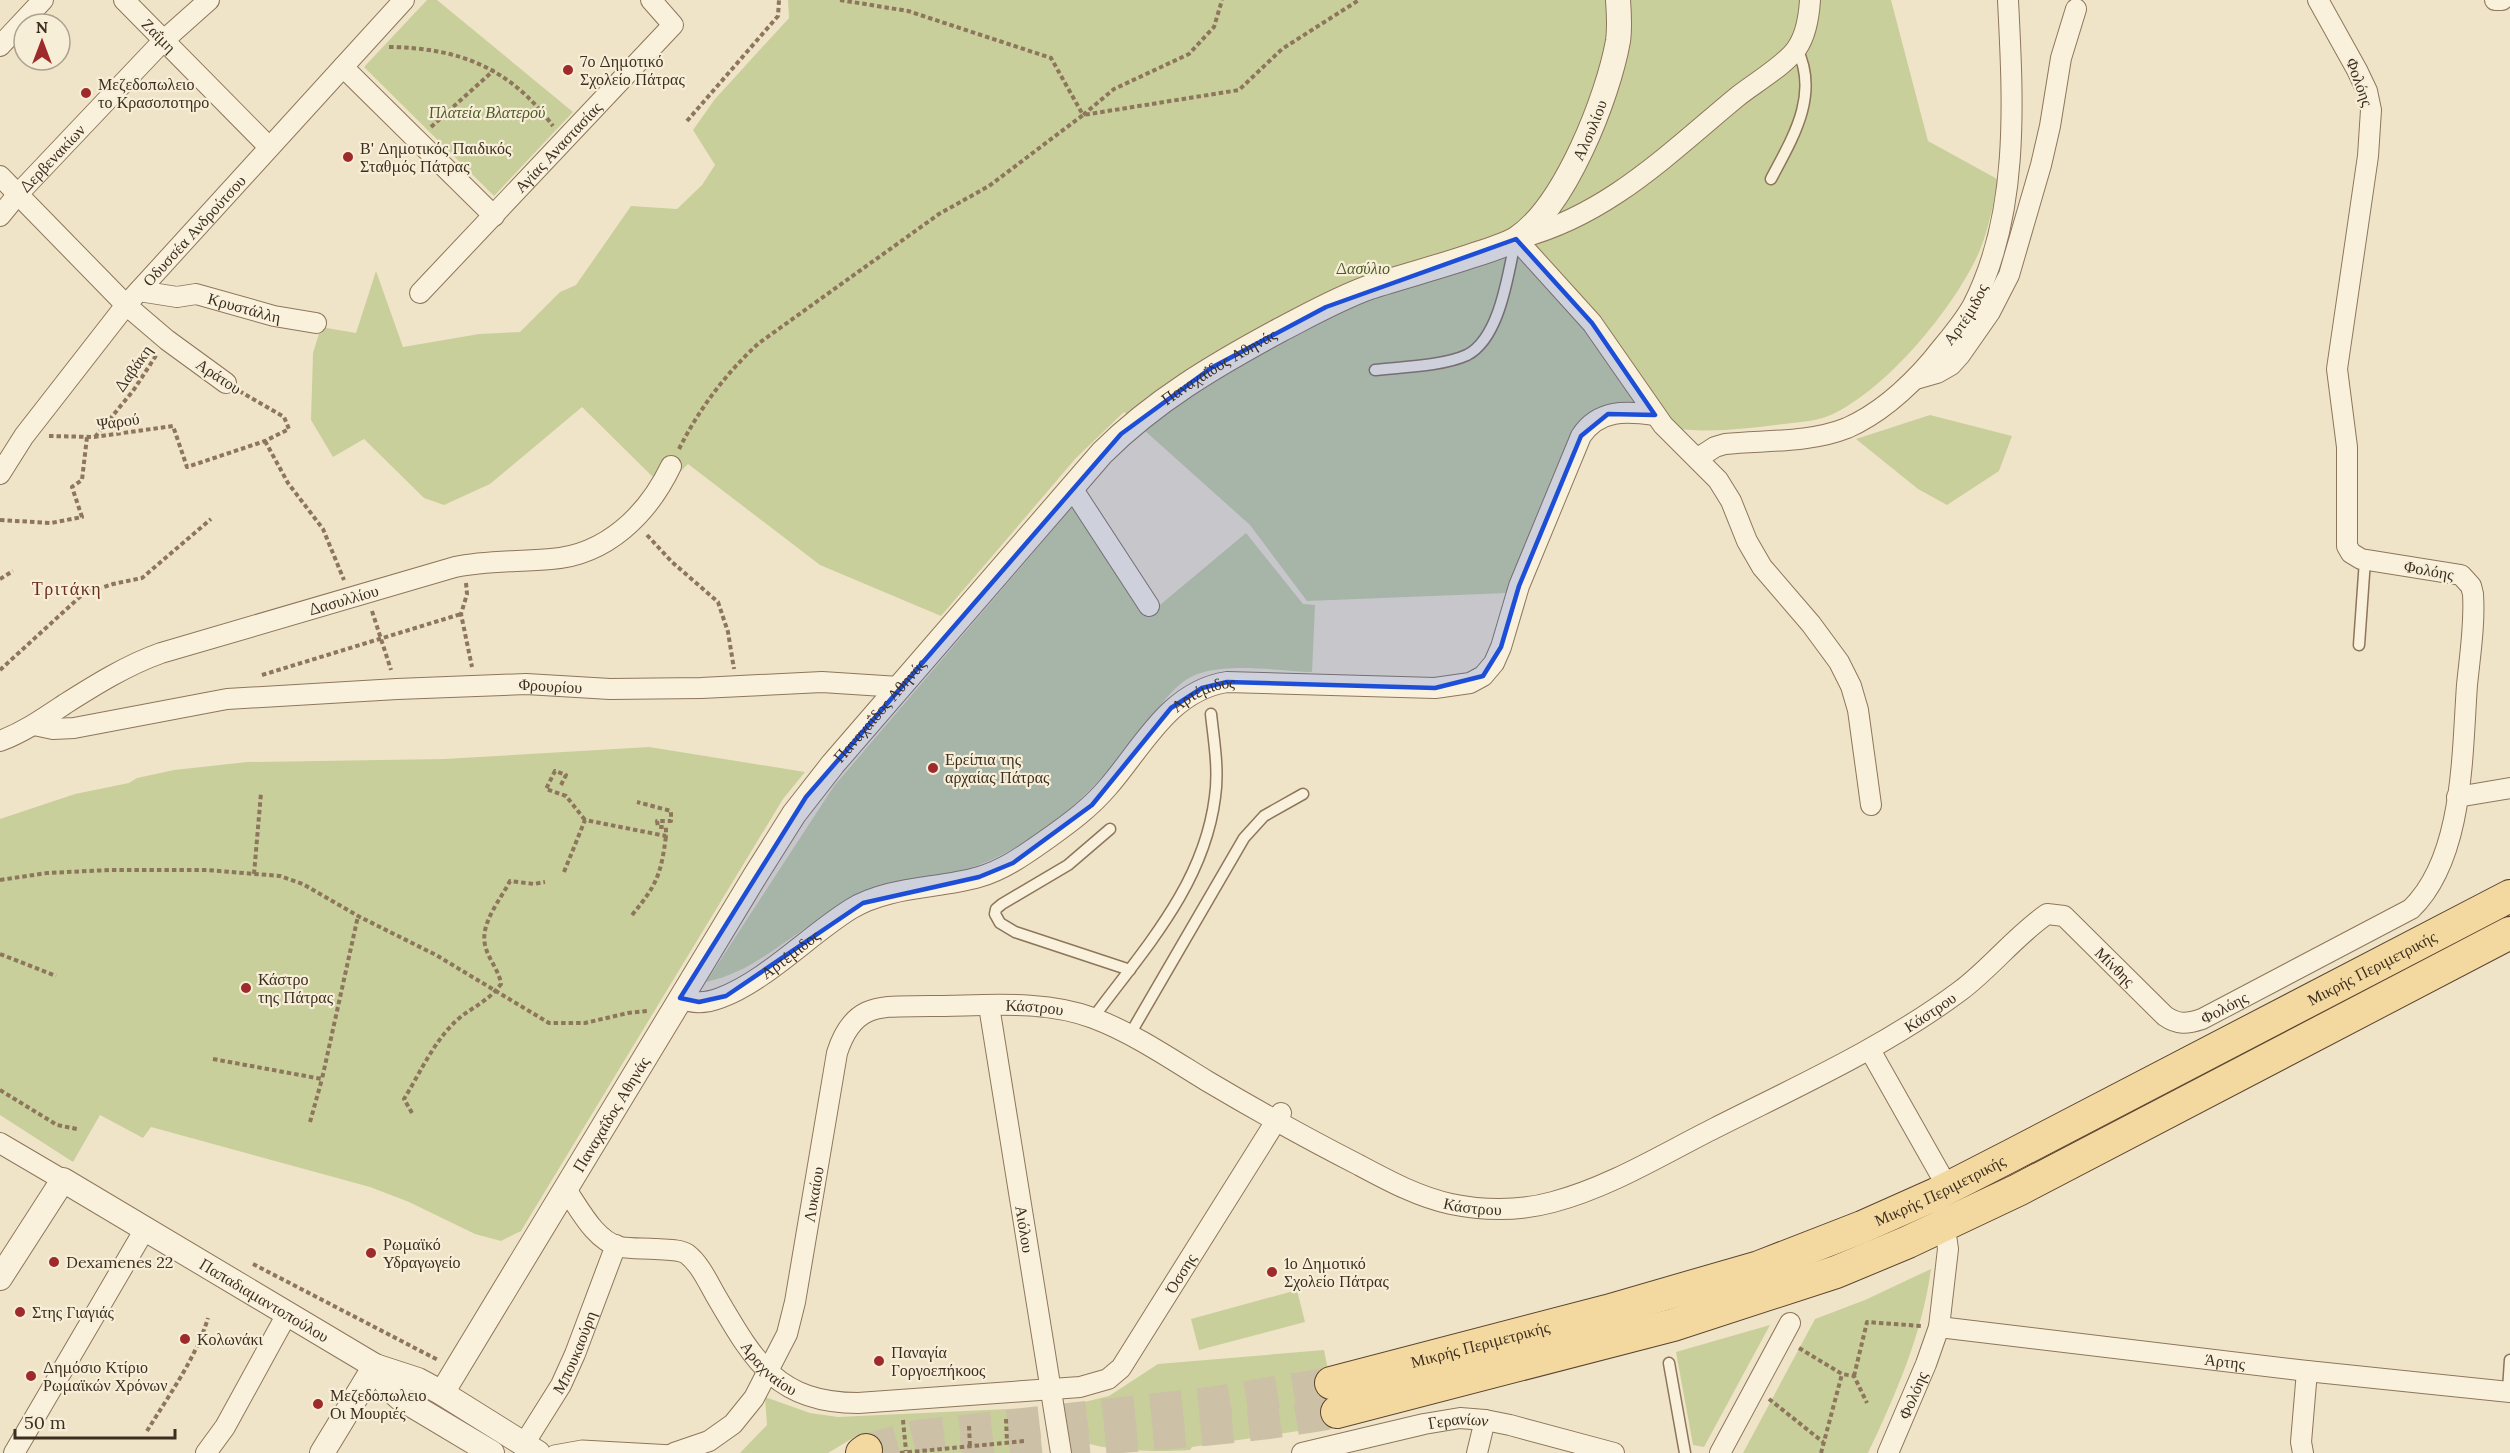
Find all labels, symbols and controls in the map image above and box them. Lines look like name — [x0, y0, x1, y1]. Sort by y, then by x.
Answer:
north arrow — [12, 12, 72, 72]
street label: Ζαΐμη — [138, 14, 181, 57]
text: N — [36, 17, 48, 37]
place label: 7ο Δημοτικό Σχολείο Πάτρας — [580, 51, 685, 89]
street label: Φολόης — [2342, 55, 2378, 110]
marker: 7ο Δημοτικό Σχολείο Πάτρας — [561, 63, 575, 77]
place label: Μεζεδοπωλειο το Κρασοποτηρο — [98, 74, 209, 112]
marker: Μεζεδοπωλειο το Κρασοποτηρο — [79, 86, 93, 100]
street label: Αγίας Αναστασίας — [510, 97, 606, 197]
street label: Αλσυλίου — [1568, 97, 1611, 164]
park label: Πλατεία Βλατερού — [429, 102, 545, 122]
street label: Δερβενακίων — [15, 120, 89, 196]
place label: Β' Δημοτικός Παιδικός Σταθμός Πάτρας — [360, 138, 512, 176]
marker: Β' Δημοτικός Παιδικός Σταθμός Πάτρας — [341, 150, 355, 164]
street label: Οδυσσέα Ανδρούτσου — [138, 170, 250, 290]
park label: Δασύλιο — [1336, 258, 1390, 278]
street label: Αρτέμιδος — [1938, 280, 1992, 349]
street label: Κρυστάλλη — [206, 288, 282, 327]
street label: Παναχαΐδος Αθηνάς — [1157, 324, 1280, 409]
street label: Δαβάκη — [110, 341, 156, 395]
street label: Αράτου — [193, 354, 245, 398]
street label: Ψαρού — [95, 408, 141, 434]
street label: Φολόης — [2403, 556, 2456, 584]
district label: Τριτάκη — [32, 577, 102, 600]
street label: Δασυλλίου — [306, 580, 381, 619]
street label: Παναχαΐδος Αθηνάς — [829, 654, 930, 767]
street label: Αρτέμιδος — [1167, 672, 1236, 716]
street label: Φρουρίου — [518, 674, 583, 697]
place label: Ερείπια της αρχαίας Πάτρας — [945, 749, 1050, 787]
marker: Ερείπια της αρχαίας Πάτρας — [926, 761, 940, 775]
street label: Αρτέμιδος — [757, 925, 824, 983]
street label: Μικρής Περιμετρικής — [2304, 926, 2440, 1010]
street label: Μίνθης — [2091, 943, 2140, 991]
place label: Κάστρο της Πάτρας — [258, 969, 334, 1007]
marker: Κάστρο της Πάτρας — [239, 981, 253, 995]
street label: Κάστρου — [1900, 987, 1960, 1036]
street label: Φολόης — [2197, 987, 2251, 1028]
street label: Κάστρου — [1005, 995, 1065, 1020]
street label: Παναχαΐδος Αθηνάς — [568, 1052, 654, 1175]
street label: Μικρής Περιμετρικής — [1871, 1150, 2009, 1230]
street label: Λυκαίου — [799, 1165, 828, 1224]
street label: Κάστρου — [1442, 1193, 1502, 1219]
street label: Αιόλου — [1011, 1204, 1039, 1254]
place label: Ρωμαϊκό Υδραγωγείο — [383, 1234, 461, 1272]
marker: Ρωμαϊκό Υδραγωγείο — [364, 1246, 378, 1260]
street label: Όσσης — [1160, 1249, 1201, 1298]
place label: Dexamenes 22 — [66, 1252, 173, 1272]
place label: 1ο Δημοτικό Σχολείο Πάτρας — [1284, 1253, 1389, 1291]
street label: Παπαδιαμαντοπούλου — [196, 1254, 333, 1346]
marker: Dexamenes 22 — [47, 1255, 61, 1269]
marker: 1ο Δημοτικό Σχολείο Πάτρας — [1265, 1265, 1279, 1279]
place label: Στης Γιαγιάς — [32, 1302, 115, 1322]
marker: Στης Γιαγιάς — [13, 1305, 27, 1319]
street label: Μπουκαούρη — [548, 1308, 600, 1398]
street label: Μικρής Περιμετρικής — [1408, 1316, 1552, 1372]
place label: Κολωνάκι — [197, 1329, 264, 1349]
marker: Κολωνάκι — [178, 1332, 192, 1346]
street label: Αραχναίου — [737, 1337, 801, 1400]
place label: Παναγία Γοργοεπήκοος — [891, 1342, 986, 1380]
street label: Άρτης — [2204, 1349, 2247, 1374]
marker: Παναγία Γοργοεπήκοος — [872, 1354, 886, 1368]
place label: Δημόσιο Κτίριο Ρωμαϊκών Χρόνων — [43, 1357, 167, 1395]
street label: Φολόης — [1894, 1367, 1932, 1422]
marker: Δημόσιο Κτίριο Ρωμαϊκών Χρόνων — [24, 1369, 38, 1383]
place label: Μεζεδοπωλειο Οι Μουριές — [330, 1385, 426, 1423]
marker: Μεζεδοπωλειο Οι Μουριές — [311, 1397, 325, 1411]
scale bar — [15, 1402, 176, 1440]
street label: Γερανίων — [1426, 1408, 1491, 1433]
text: 50 m — [24, 1411, 66, 1434]

